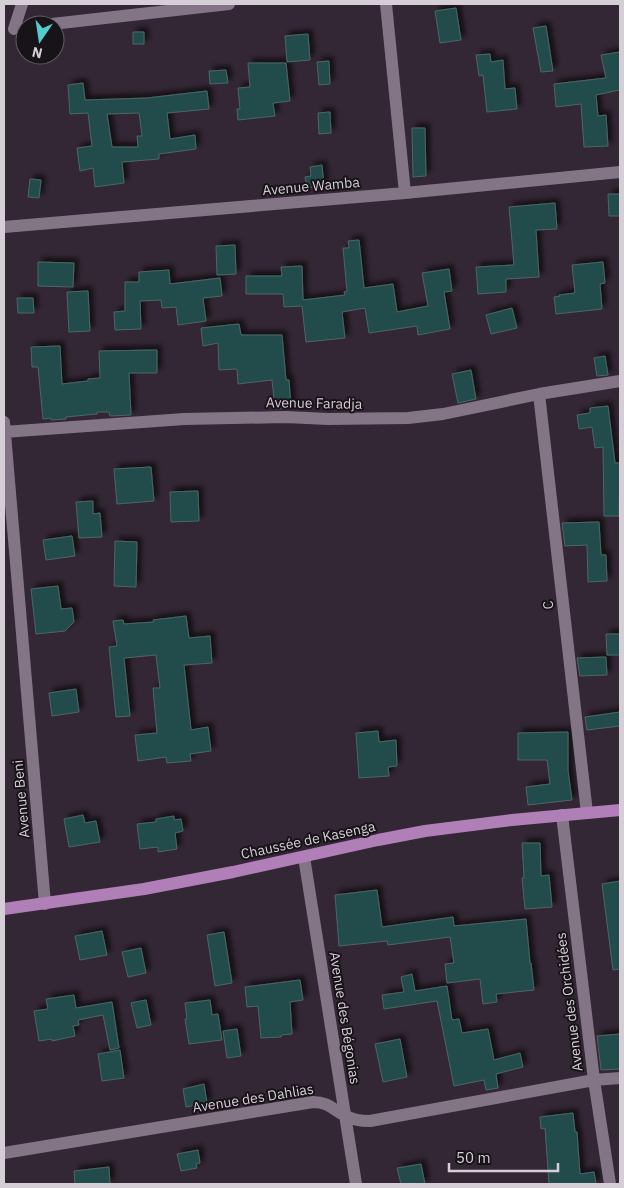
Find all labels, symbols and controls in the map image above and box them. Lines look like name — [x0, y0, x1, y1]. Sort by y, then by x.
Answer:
north arrow — [15, 15, 65, 65]
text: N — [30, 43, 44, 63]
street label: Avenue Wamba — [262, 173, 361, 199]
street label: Avenue Faradja — [266, 393, 363, 413]
street label: C — [539, 599, 557, 610]
street label: Avenue Beni — [9, 759, 33, 839]
street label: Chaussée de Kasenga — [239, 817, 377, 863]
street label: Avenue des Orchidées — [552, 931, 586, 1072]
street label: Avenue des Bégonias — [326, 951, 364, 1086]
street label: Avenue des Dahlias — [191, 1080, 315, 1116]
scale bar — [449, 1140, 558, 1172]
text: 50 m — [456, 1148, 491, 1167]

